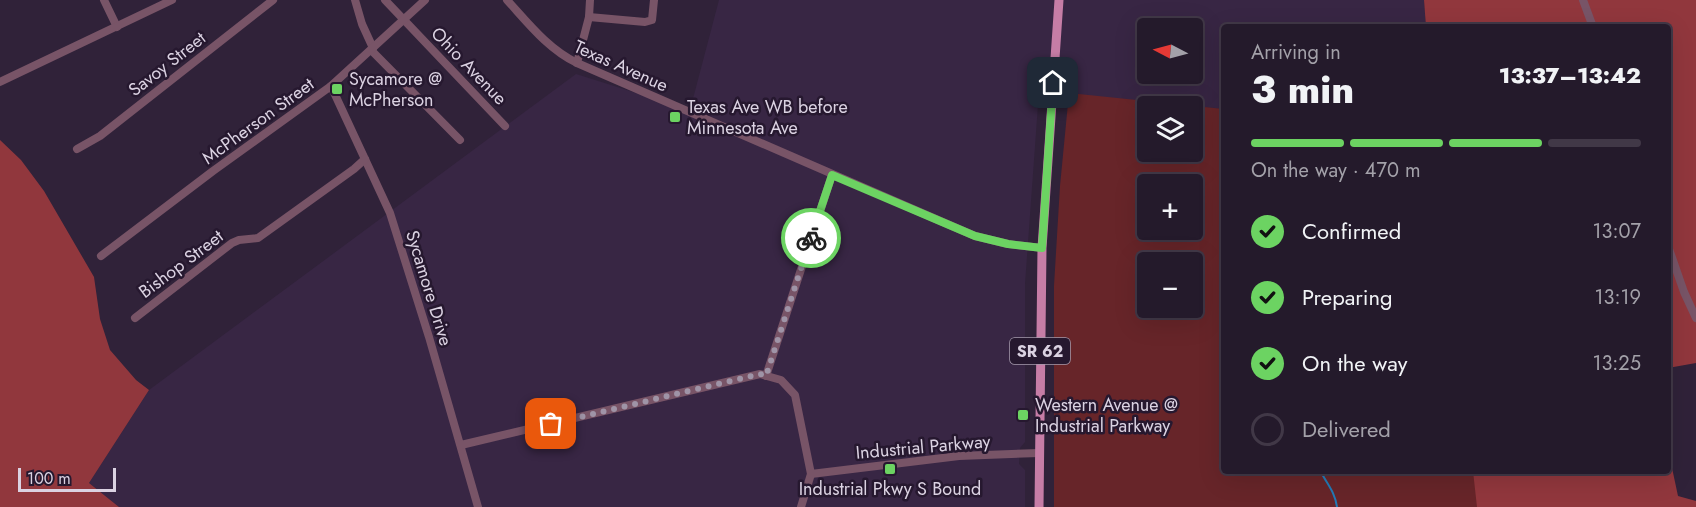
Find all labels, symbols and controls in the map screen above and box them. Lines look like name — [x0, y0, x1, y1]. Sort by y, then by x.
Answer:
north arrow — [1137, 18, 1203, 84]
map controls — [1137, 18, 1203, 318]
street label: Ohio Avenue — [425, 21, 513, 111]
street label: Savoy Street — [123, 25, 212, 103]
street label: Texas Avenue — [570, 34, 672, 98]
text: Arriving in — [1251, 38, 1341, 67]
pin — [1027, 57, 1078, 108]
text: 13:37–13:42 — [1499, 59, 1641, 91]
text: 3 min — [1251, 61, 1354, 118]
place label: Sycamore @ McPherson — [349, 66, 442, 113]
icon: home — [1036, 66, 1069, 99]
street label: McPherson Street — [197, 71, 320, 171]
marker: Sycamore @ McPherson — [330, 82, 344, 96]
place label: Texas Ave WB before Minnesota Ave — [687, 94, 848, 141]
button: layers — [1137, 96, 1203, 162]
marker: Texas Ave WB before Minnesota Ave — [668, 110, 682, 124]
text: On the way · 470 m — [1251, 156, 1421, 185]
button: + — [1137, 174, 1203, 240]
courier — [781, 208, 841, 268]
icon: check — [1251, 215, 1284, 248]
text: Confirmed — [1302, 215, 1401, 247]
text: 13:07 — [1593, 217, 1641, 246]
icon: bike — [795, 222, 828, 255]
street label: Bishop Street — [133, 223, 229, 304]
street label: Sycamore Drive — [399, 227, 459, 349]
button: − — [1137, 252, 1203, 318]
icon: check — [1251, 281, 1284, 314]
text: Preparing — [1302, 281, 1393, 313]
text: 13:19 — [1595, 283, 1641, 312]
road number: SR 62 — [1010, 338, 1070, 364]
icon: check — [1251, 347, 1284, 380]
text: On the way — [1302, 347, 1407, 379]
text: 13:25 — [1592, 349, 1641, 378]
place label: Western Avenue @ Industrial Parkway — [1035, 392, 1178, 439]
pin — [525, 398, 576, 449]
icon: bag — [534, 407, 567, 440]
marker: Western Avenue @ Industrial Parkway — [1016, 408, 1030, 422]
text: Delivered — [1302, 413, 1391, 445]
street label: Industrial Parkway — [854, 428, 992, 466]
marker: Industrial Pkwy S Bound — [883, 462, 897, 476]
scale bar — [18, 465, 116, 492]
text: 100 m — [27, 467, 71, 490]
place label: Industrial Pkwy S Bound — [799, 476, 981, 502]

